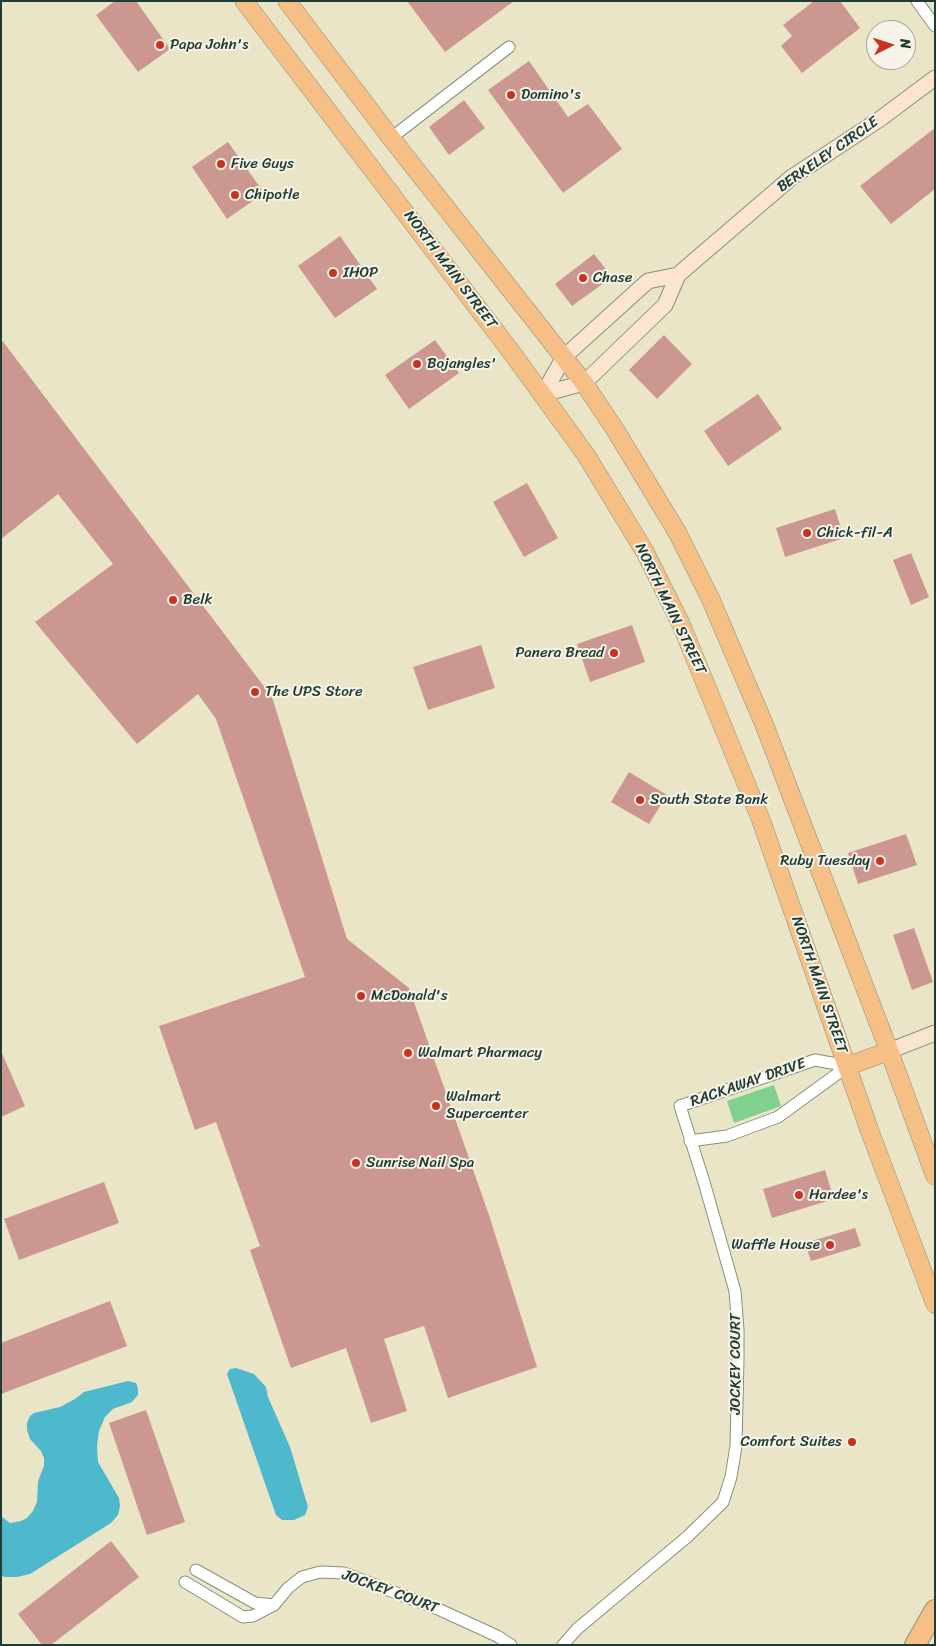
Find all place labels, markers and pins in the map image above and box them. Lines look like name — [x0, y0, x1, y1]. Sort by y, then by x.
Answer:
place label: Papa John's — [170, 36, 248, 54]
marker: Papa John's — [154, 39, 166, 51]
place label: Domino's — [521, 86, 581, 104]
marker: Domino's — [505, 89, 517, 101]
place label: Five Guys — [231, 155, 294, 173]
marker: Five Guys — [215, 158, 227, 170]
place label: Chipotle — [245, 186, 299, 204]
marker: Chipotle — [229, 189, 241, 201]
place label: IHOP — [343, 264, 378, 282]
marker: IHOP — [327, 267, 339, 279]
place label: Chase — [593, 269, 632, 287]
marker: Chase — [577, 272, 589, 284]
place label: Bojangles' — [427, 355, 496, 373]
marker: Bojangles' — [411, 358, 423, 370]
place label: Chick-fil-A — [817, 524, 893, 542]
marker: Chick-fil-A — [801, 527, 813, 539]
place label: Belk — [183, 591, 212, 609]
marker: Belk — [167, 594, 179, 606]
place label: Panera Bread — [515, 644, 604, 662]
marker: Panera Bread — [608, 647, 620, 659]
place label: The UPS Store — [265, 683, 363, 701]
marker: The UPS Store — [249, 686, 261, 698]
place label: South State Bank — [650, 791, 768, 809]
marker: South State Bank — [634, 794, 646, 806]
place label: Ruby Tuesday — [780, 852, 870, 870]
marker: Ruby Tuesday — [874, 855, 886, 867]
place label: McDonald's — [371, 987, 448, 1005]
marker: McDonald's — [355, 990, 367, 1002]
place label: Walmart Pharmacy — [418, 1044, 542, 1062]
marker: Walmart Pharmacy — [402, 1047, 414, 1059]
place label: Walmart Supercenter — [446, 1088, 528, 1123]
marker: Walmart Supercenter — [430, 1100, 442, 1112]
place label: Sunrise Nail Spa — [366, 1154, 474, 1172]
marker: Sunrise Nail Spa — [350, 1157, 362, 1169]
place label: Hardee's — [809, 1186, 868, 1204]
marker: Hardee's — [793, 1189, 805, 1201]
place label: Waffle House — [731, 1236, 820, 1254]
marker: Waffle House — [824, 1239, 836, 1251]
place label: Comfort Suites — [740, 1433, 842, 1451]
marker: Comfort Suites — [846, 1436, 858, 1448]

